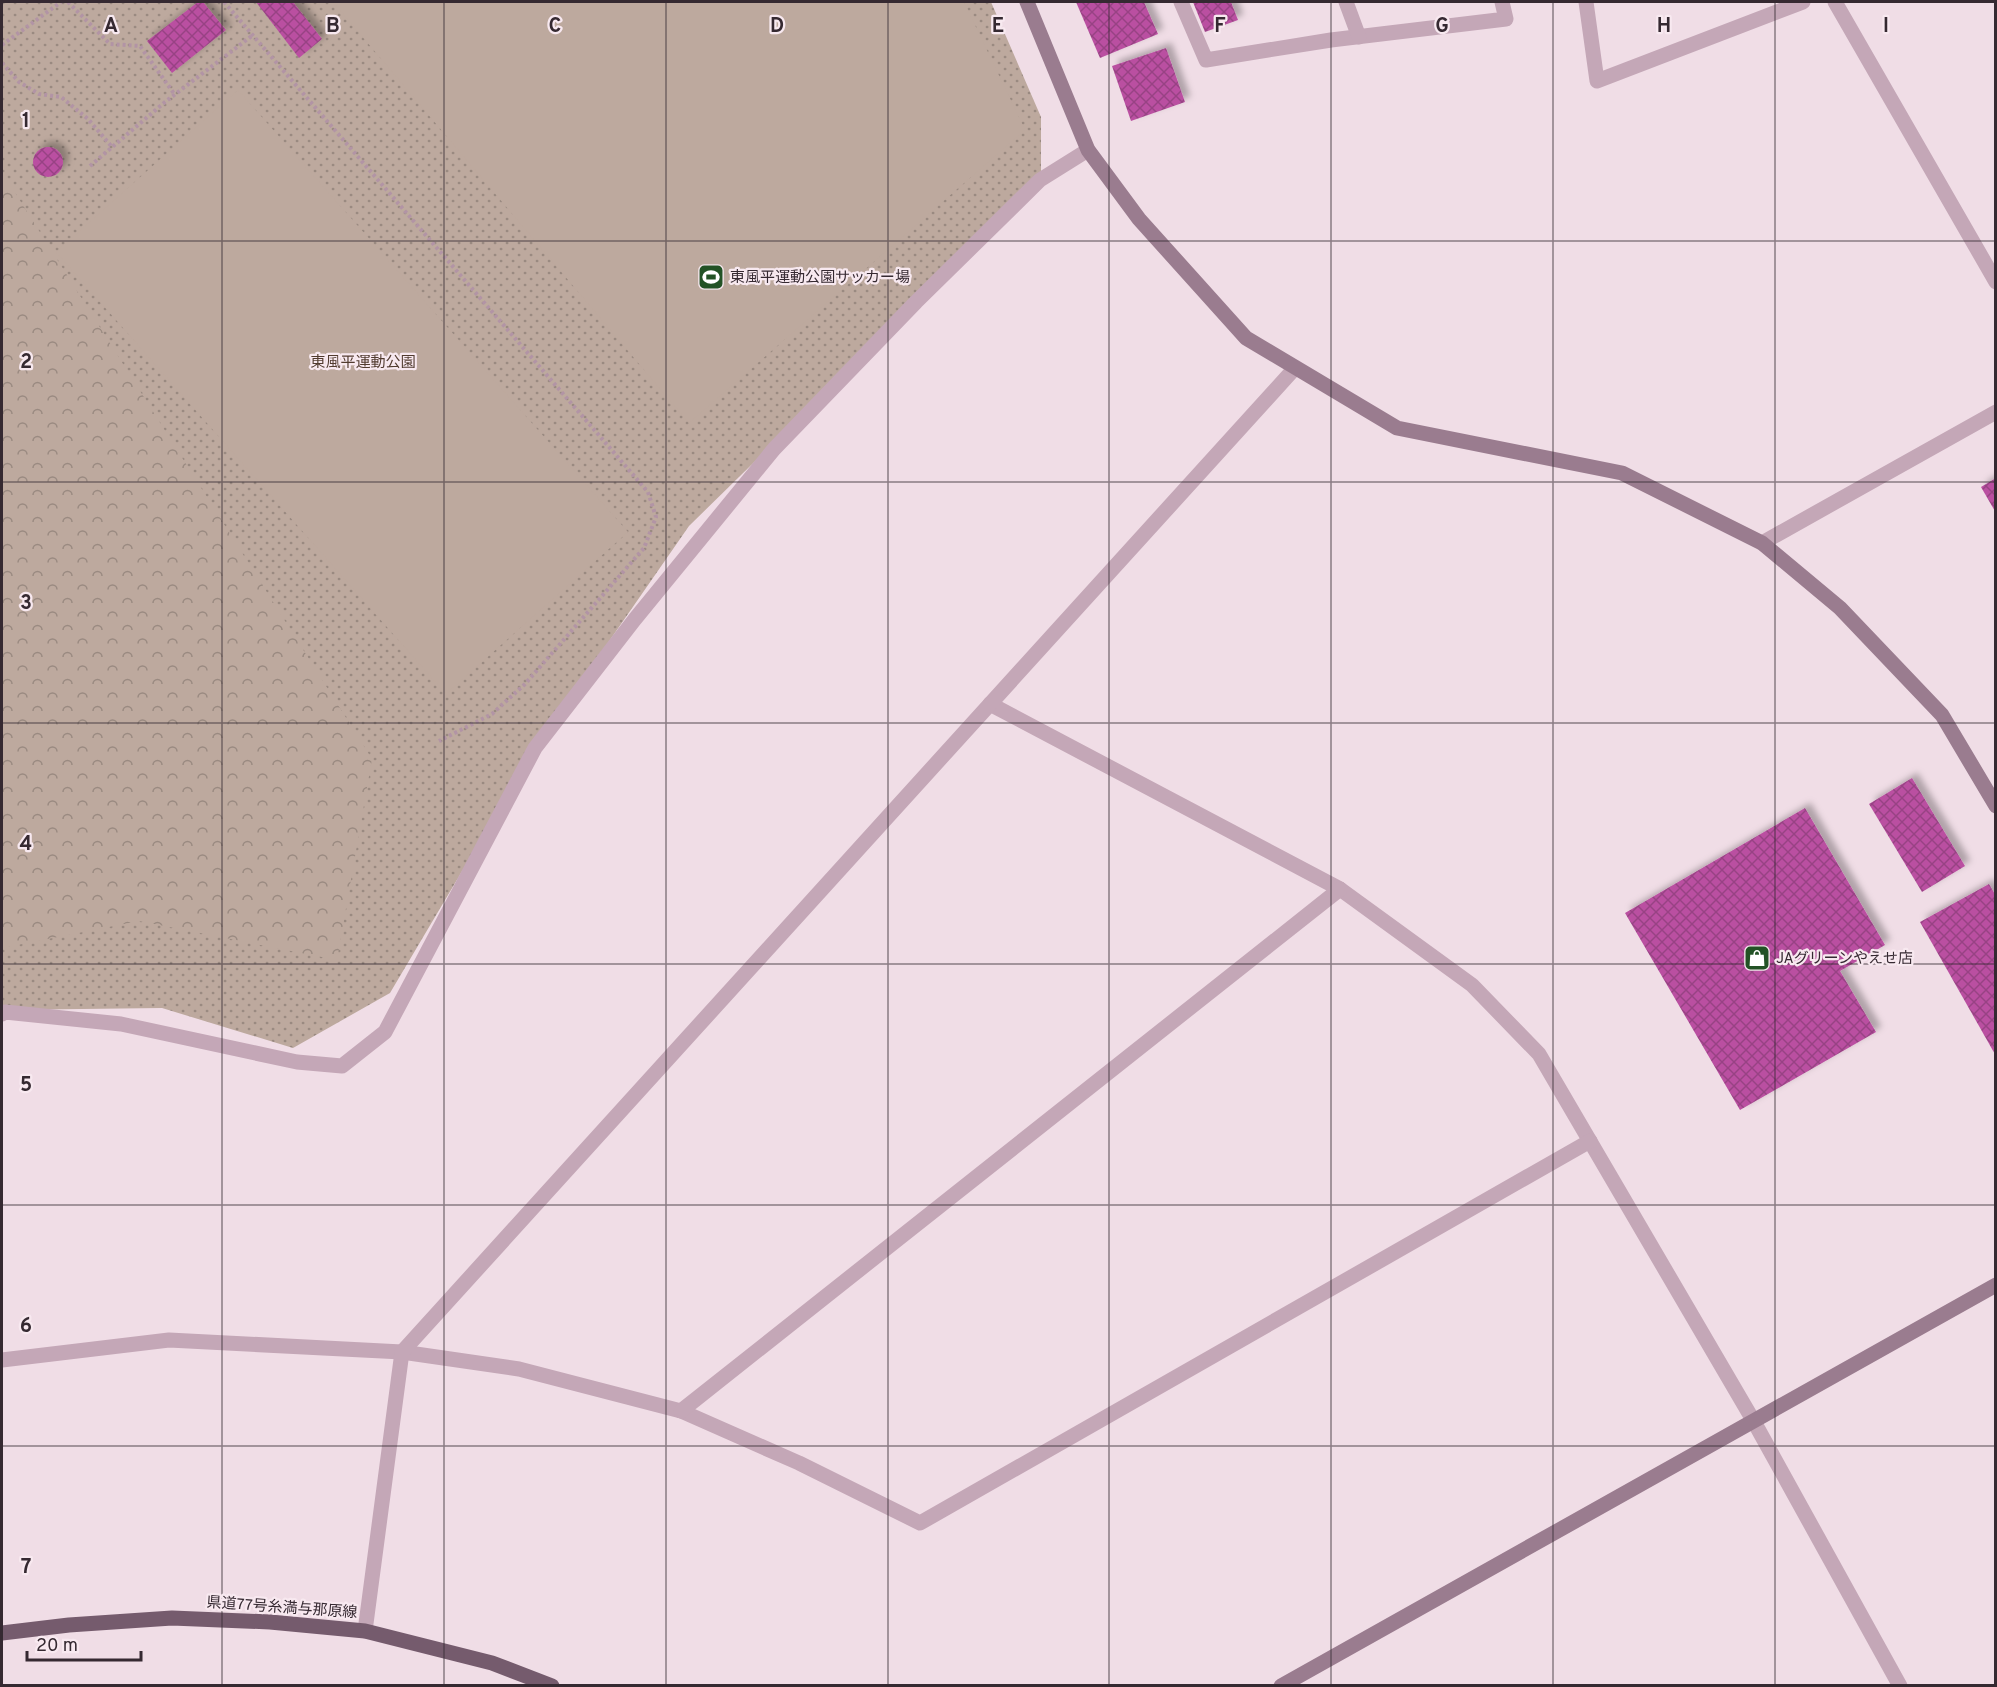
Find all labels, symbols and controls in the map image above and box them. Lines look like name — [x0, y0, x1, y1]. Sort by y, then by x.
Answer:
text: A — [104, 14, 118, 40]
text: B — [326, 14, 340, 40]
text: C — [549, 14, 561, 40]
text: D — [770, 14, 784, 40]
text: E — [992, 14, 1004, 40]
text: F — [1214, 14, 1226, 40]
text: G — [1435, 14, 1449, 40]
text: H — [1657, 14, 1671, 40]
text: I — [1883, 14, 1889, 40]
text: 1 — [22, 109, 30, 135]
sports icon: 東風平運動公園サッカー場 — [696, 262, 726, 292]
place label: 東風平運動公園サッカー場 — [730, 269, 910, 288]
text: 2 — [20, 350, 32, 376]
park label: 東風平運動公園 — [310, 354, 416, 373]
text: 3 — [20, 591, 32, 617]
text: 4 — [20, 832, 32, 858]
shop icon: JAグリーンやえせ店 — [1742, 943, 1772, 973]
place label: JAグリーンやえせ店 — [1776, 950, 1913, 969]
text: 5 — [20, 1073, 32, 1099]
text: 6 — [20, 1314, 32, 1340]
text: 7 — [21, 1555, 31, 1581]
street label: 県道77号糸満与那原線 — [206, 1594, 358, 1623]
scale bar — [27, 1624, 141, 1662]
text: 20 m — [36, 1635, 78, 1658]

